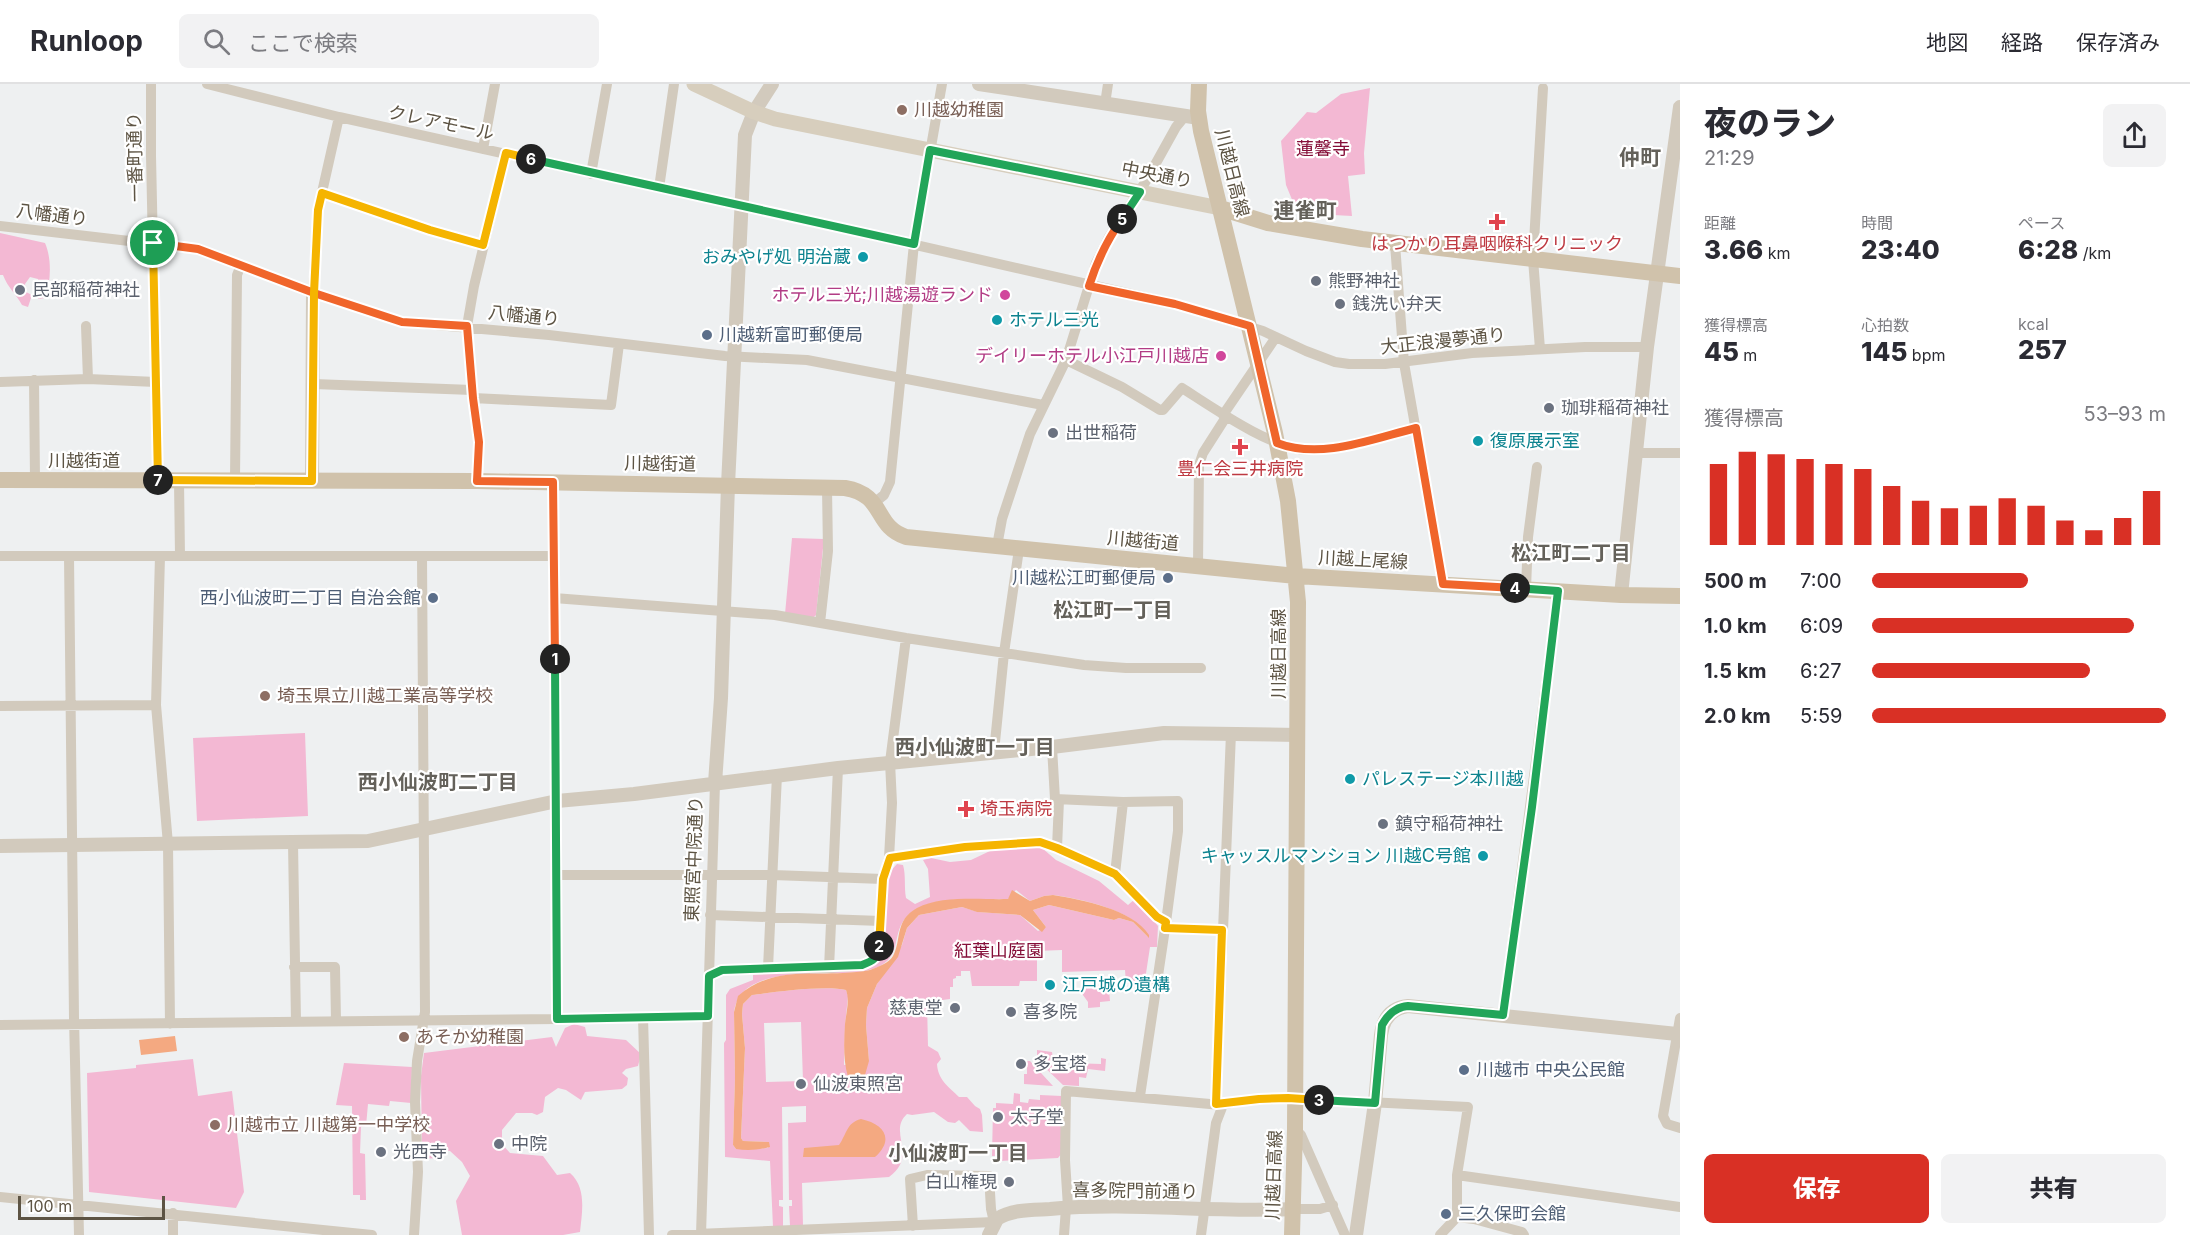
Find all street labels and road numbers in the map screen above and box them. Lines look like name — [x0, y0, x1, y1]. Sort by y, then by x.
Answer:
street label: クレアモール — [386, 101, 496, 144]
street label: 一番町通り — [123, 112, 146, 202]
street label: 川越日高線 — [1211, 127, 1254, 219]
street label: 中央通り — [1120, 157, 1194, 192]
street label: 八幡通り — [15, 200, 89, 229]
street label: 八幡通り — [487, 301, 561, 330]
street label: 大正浪漫夢通り — [1379, 323, 1507, 358]
street label: 川越街道 — [48, 450, 120, 471]
street label: 川越街道 — [624, 452, 696, 475]
street label: 川越街道 — [1106, 527, 1180, 554]
street label: 川越上尾線 — [1318, 547, 1409, 572]
street label: 川越日高線 — [1268, 609, 1289, 699]
street label: 東照宮中院通り — [681, 796, 706, 922]
street label: 川越日高線 — [1261, 1130, 1286, 1220]
street label: 喜多院門前通り — [1072, 1179, 1198, 1202]

